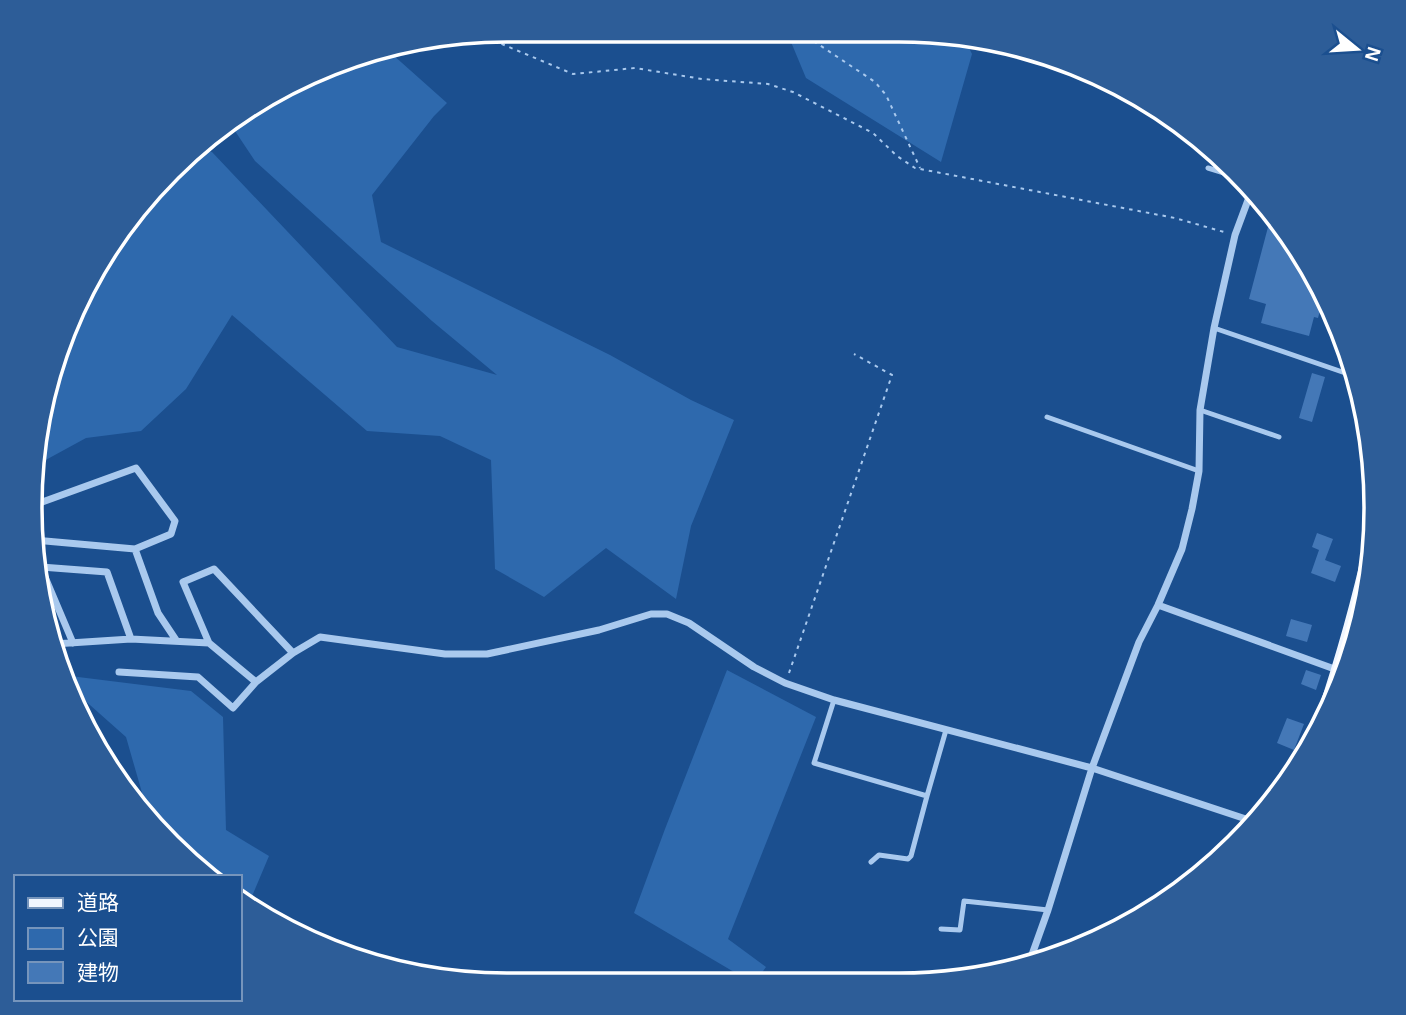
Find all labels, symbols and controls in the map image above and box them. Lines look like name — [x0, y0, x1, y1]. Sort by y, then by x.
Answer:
north arrow — [1322, 14, 1392, 84]
text: N — [1361, 44, 1385, 64]
legend — [14, 875, 242, 1001]
text: 道路 — [77, 891, 119, 914]
text: 公園 — [77, 926, 119, 949]
text: 建物 — [77, 961, 119, 984]

